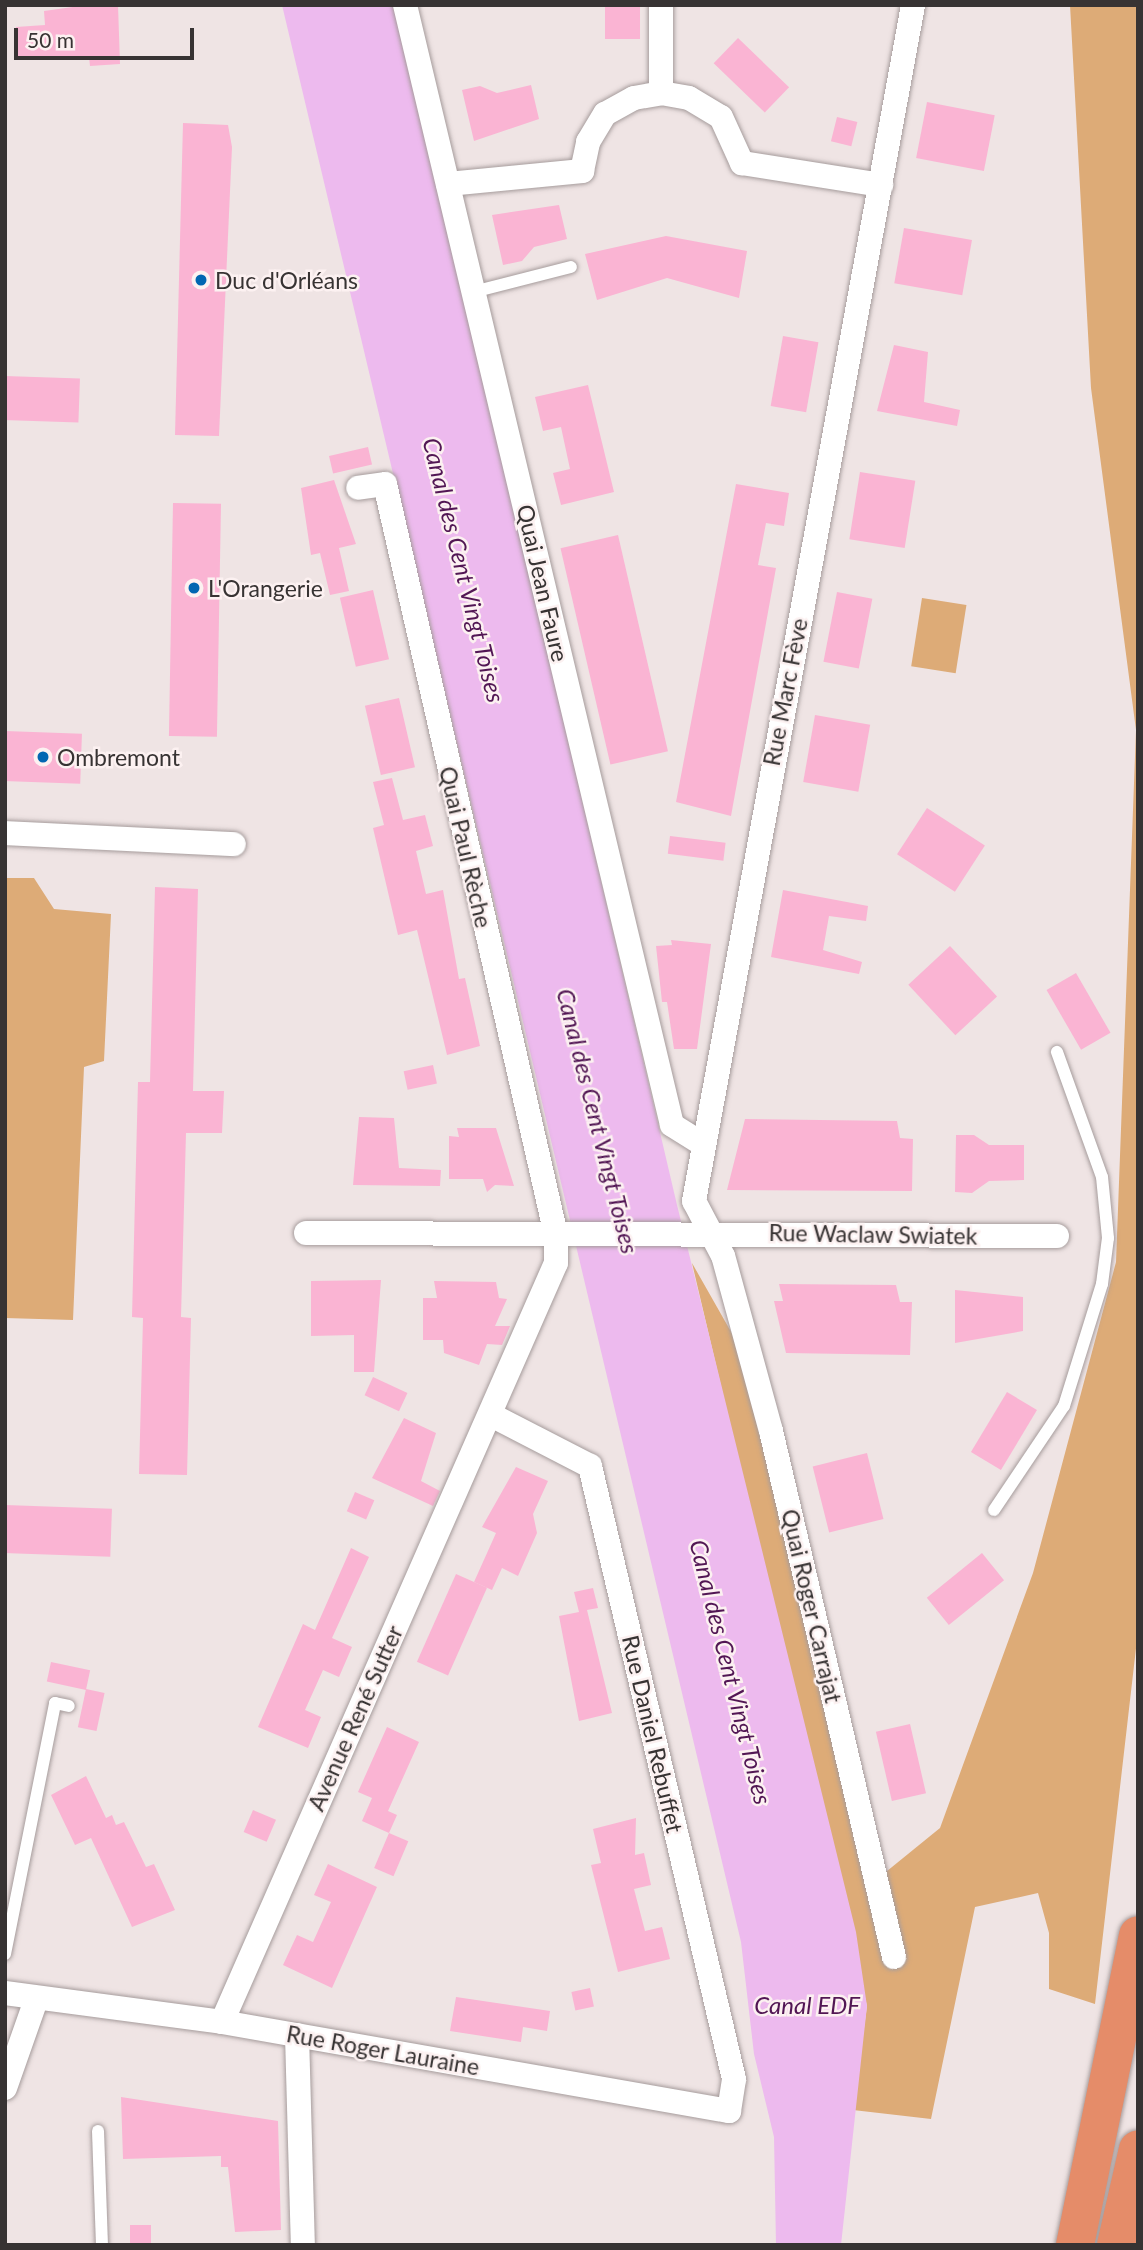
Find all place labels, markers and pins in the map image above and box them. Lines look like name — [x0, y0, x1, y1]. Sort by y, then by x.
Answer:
place label: Duc d'Orléans — [215, 266, 358, 294]
marker: Duc d'Orléans — [193, 272, 209, 288]
place label: L'Orangerie — [208, 574, 323, 602]
marker: L'Orangerie — [186, 580, 202, 596]
place label: Ombremont — [57, 743, 180, 771]
marker: Ombremont — [35, 749, 51, 765]

